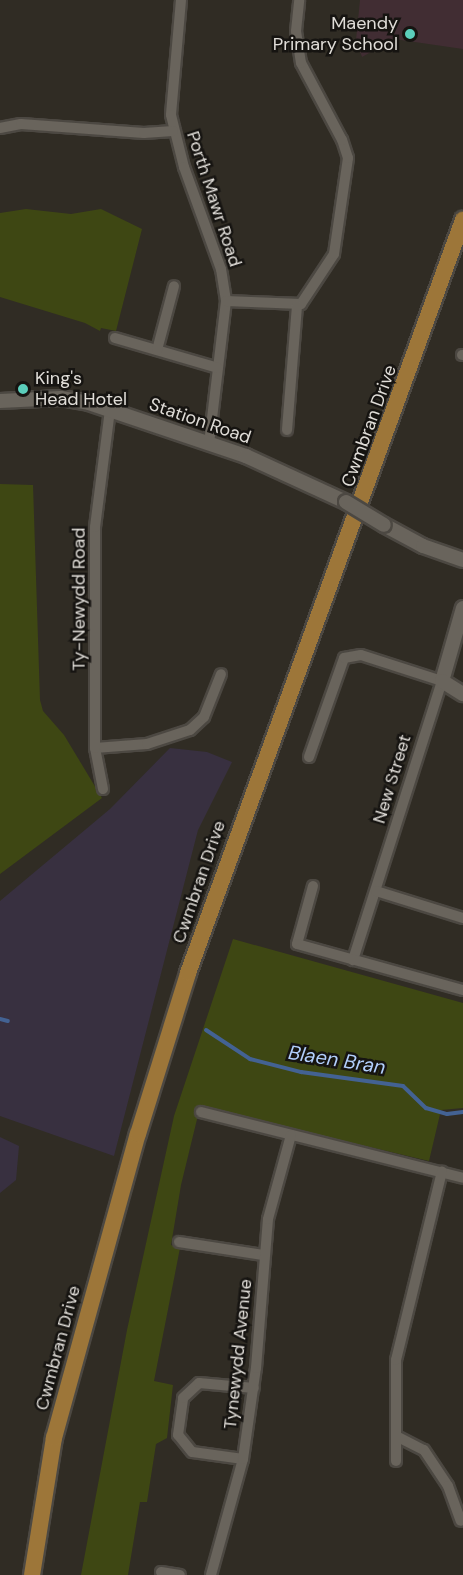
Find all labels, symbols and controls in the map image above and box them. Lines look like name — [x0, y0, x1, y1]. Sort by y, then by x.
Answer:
place label: Maendy Primary School — [273, 13, 398, 56]
marker: Maendy Primary School — [403, 27, 417, 41]
street label: Porth Mawr Road — [182, 128, 246, 270]
street label: Cwmbran Drive — [337, 362, 401, 490]
place label: King's Head Hotel — [35, 368, 127, 410]
marker: King's Head Hotel — [16, 382, 30, 396]
street label: Station Road — [146, 394, 254, 448]
street label: Ty-Newydd Road — [68, 527, 90, 671]
street label: New Street — [368, 732, 416, 826]
street label: Cwmbran Drive — [168, 818, 230, 946]
water label: Blaen Bran — [287, 1040, 387, 1080]
street label: Tynewydd Avenue — [219, 1278, 257, 1430]
street label: Cwmbran Drive — [31, 1283, 85, 1413]

